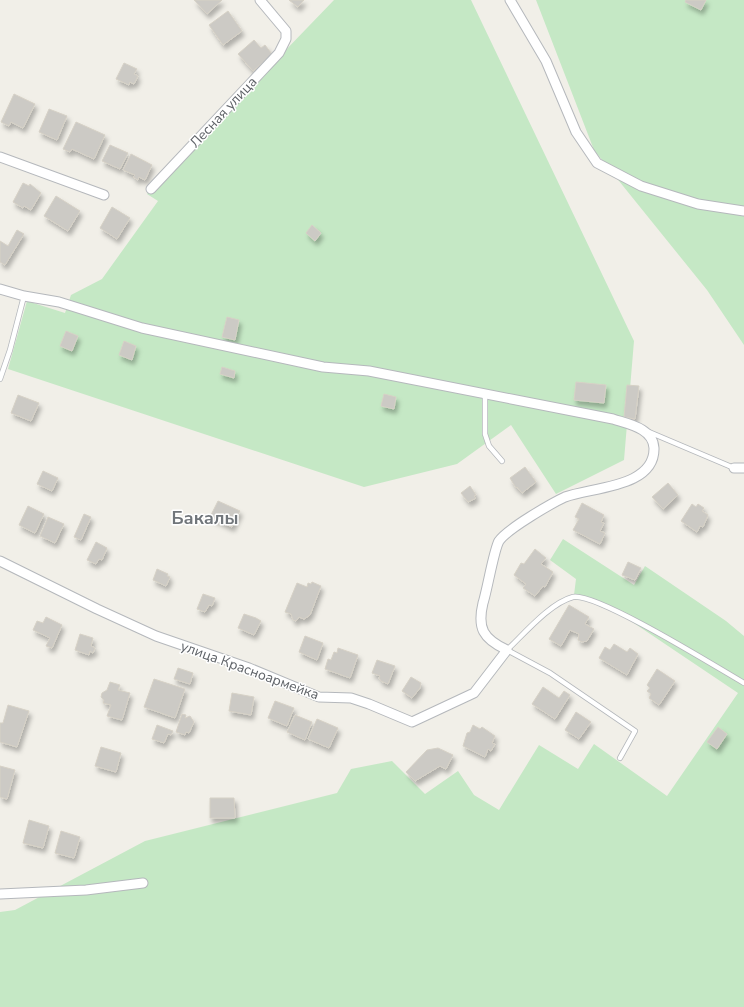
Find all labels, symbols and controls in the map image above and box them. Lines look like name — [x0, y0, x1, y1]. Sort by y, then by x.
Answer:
street label: Лесная улица — [186, 73, 261, 152]
district label: Бакалы — [171, 506, 239, 530]
street label: улица Красноармейка — [178, 637, 322, 704]

